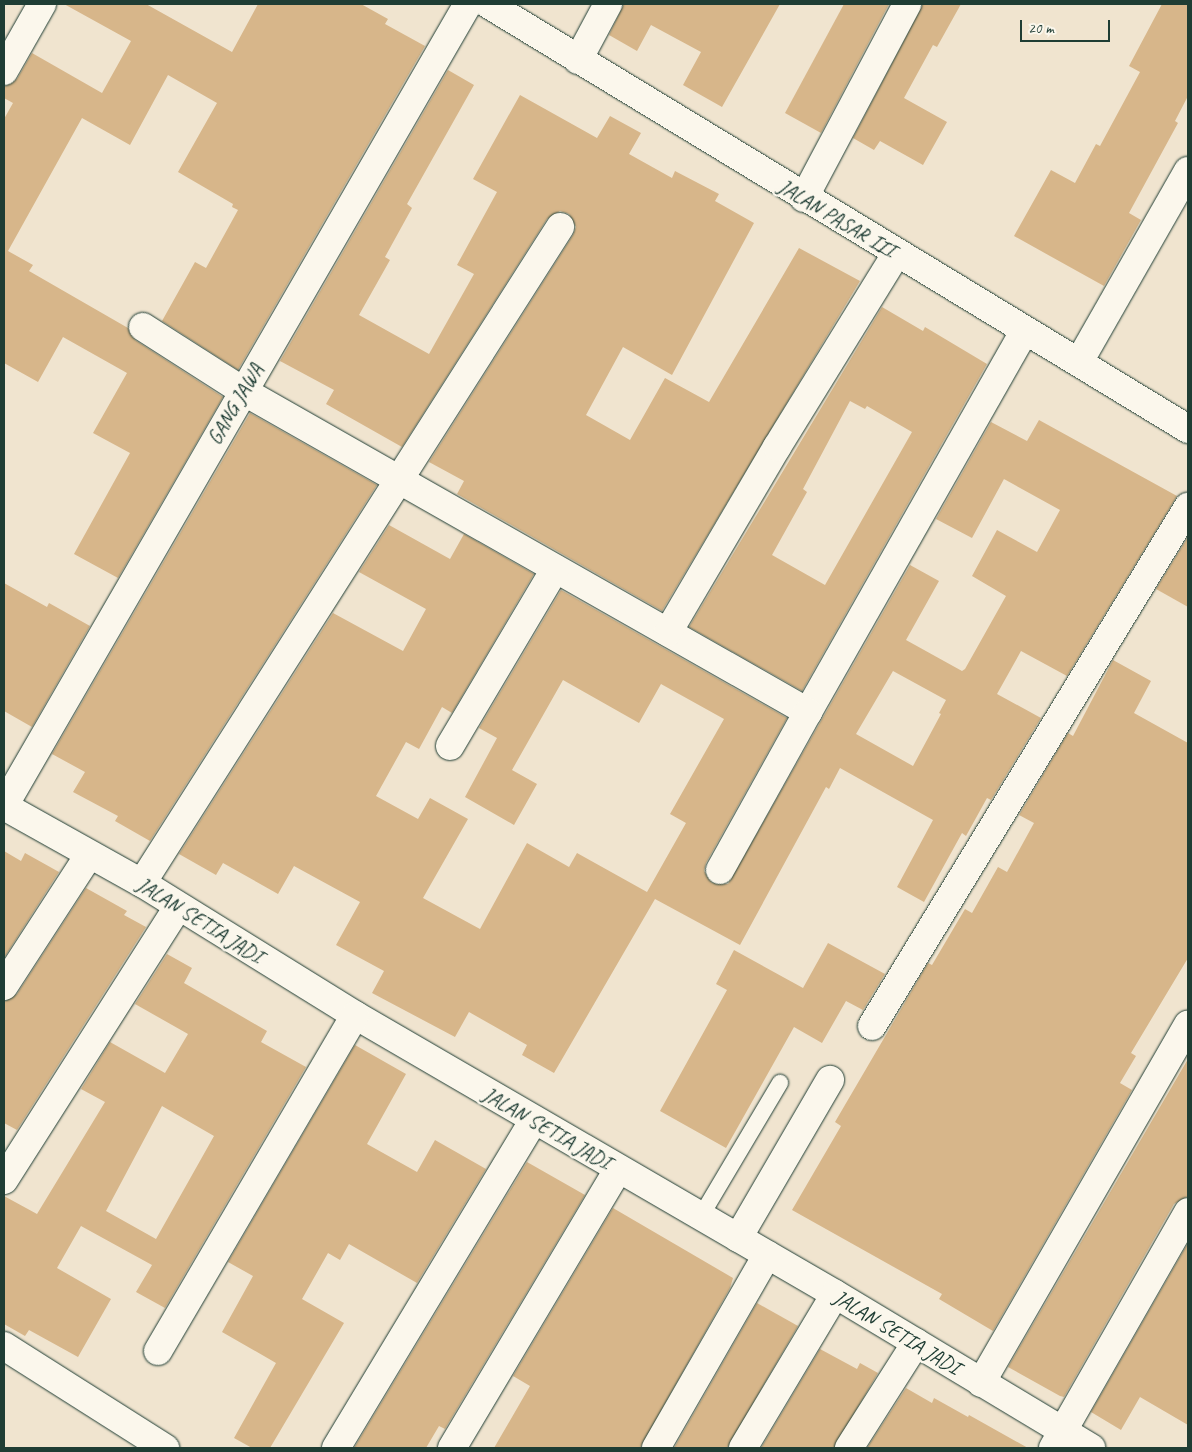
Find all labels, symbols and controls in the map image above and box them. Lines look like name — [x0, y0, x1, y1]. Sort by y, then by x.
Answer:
scale bar — [1022, 10, 1112, 42]
text: 20 m — [1028, 19, 1054, 38]
street label: JALAN PASAR III — [774, 173, 900, 263]
street label: GANG JAWA — [202, 359, 268, 449]
street label: JALAN SETIA JADI — [132, 871, 268, 969]
street label: JALAN SETIA JADI — [478, 1081, 616, 1175]
street label: JALAN SETIA JADI — [829, 1284, 965, 1380]

